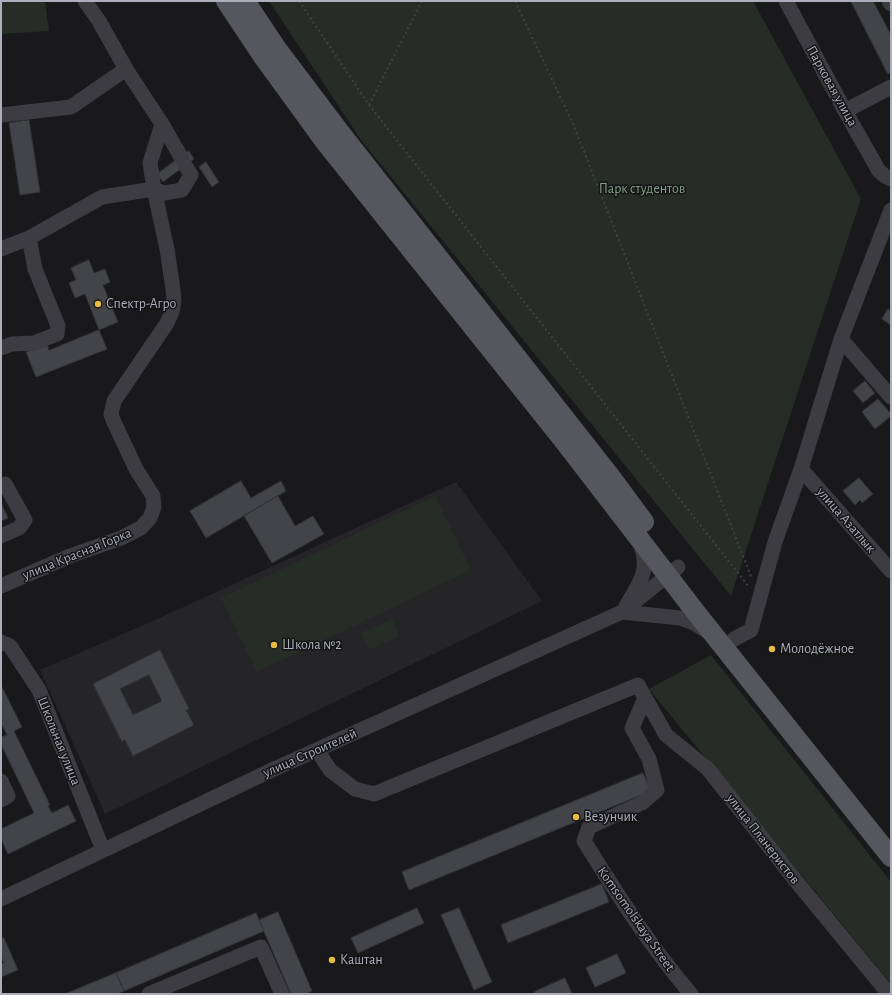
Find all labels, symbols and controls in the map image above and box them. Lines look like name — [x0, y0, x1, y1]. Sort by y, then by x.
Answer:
street label: Парковая улица — [803, 43, 861, 129]
park label: Парк студентов — [599, 181, 685, 197]
place label: Спектр-Агро — [106, 296, 176, 312]
marker: Спектр-Агро — [93, 299, 103, 309]
street label: улица Азатлык — [813, 484, 879, 556]
street label: улица Красная Горка — [20, 524, 134, 584]
place label: Школа №2 — [282, 637, 342, 653]
marker: Школа №2 — [269, 640, 279, 650]
place label: Молодёжное — [780, 641, 854, 657]
marker: Молодёжное — [767, 644, 777, 654]
street label: Школьная улица — [34, 694, 84, 788]
street label: улица Строителей — [260, 725, 360, 781]
street label: улица Планеристов — [723, 791, 803, 887]
place label: Везунчик — [584, 809, 637, 825]
marker: Везунчик — [571, 812, 581, 822]
street label: Komsomolskaya Street — [594, 863, 678, 975]
place label: Каштан — [340, 952, 383, 968]
marker: Каштан — [327, 955, 337, 965]

